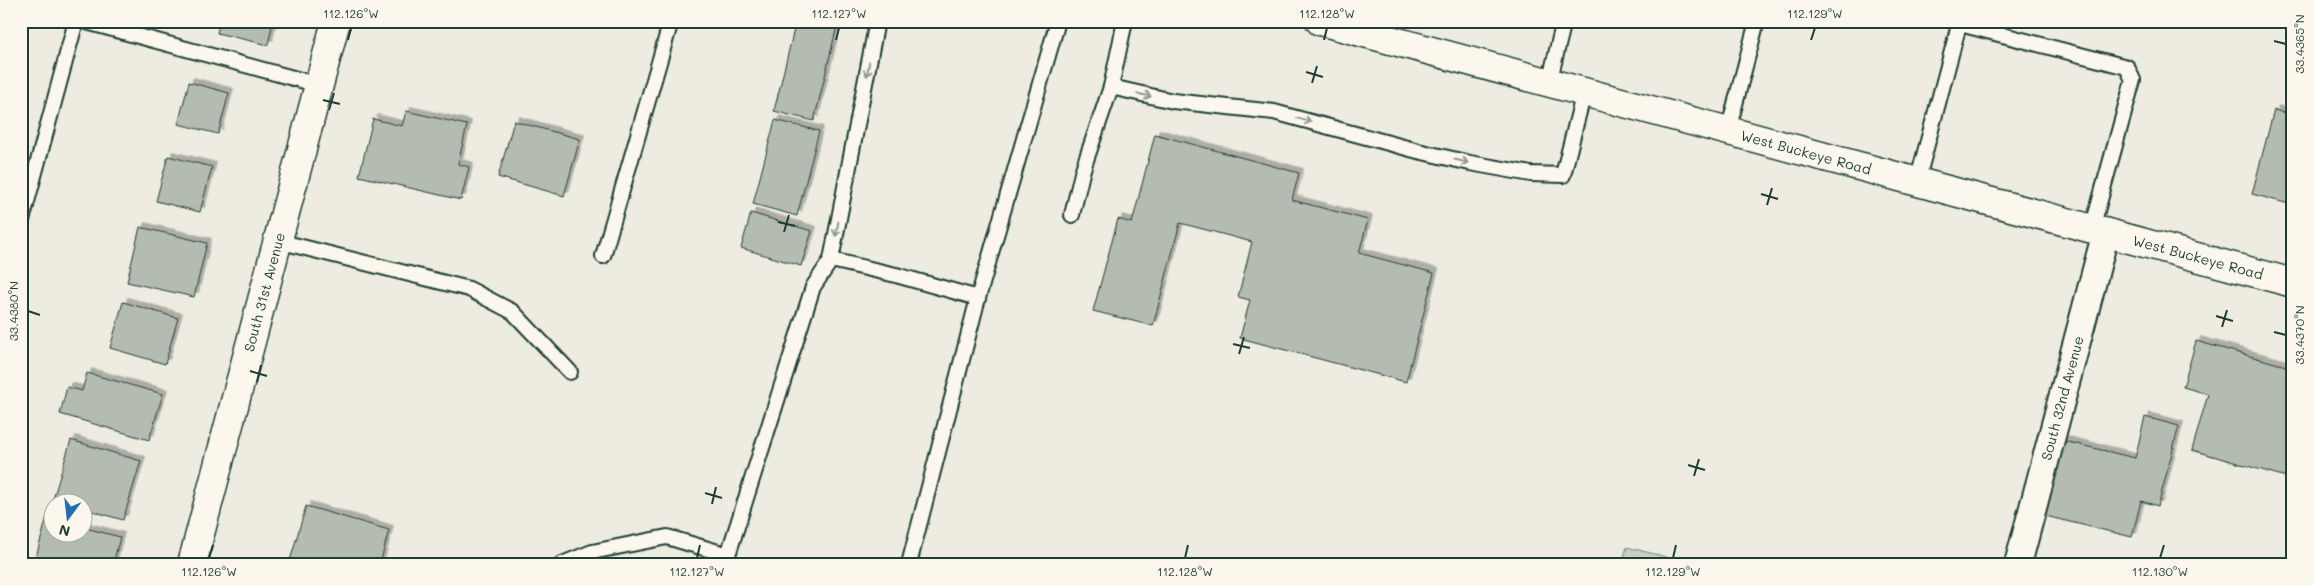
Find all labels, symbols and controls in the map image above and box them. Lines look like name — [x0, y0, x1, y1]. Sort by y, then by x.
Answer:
text: 112.126°W — [323, 5, 379, 21]
text: 112.127°W — [812, 5, 866, 21]
text: 112.128°W — [1299, 5, 1355, 21]
text: 112.129°W — [1787, 5, 1843, 21]
text: 33.4365°N — [2291, 14, 2307, 74]
one-way arrow — [863, 61, 872, 77]
one-way arrow — [1135, 91, 1151, 100]
one-way arrow — [1295, 116, 1311, 125]
street label: West Buckeye Road — [1739, 125, 1873, 179]
one-way arrow — [1453, 157, 1469, 166]
one-way arrow — [832, 220, 842, 236]
street label: South 31st Avenue — [239, 230, 289, 354]
street label: West Buckeye Road — [2131, 230, 2265, 284]
text: 33.4380°N — [5, 281, 21, 341]
text: 33.4370°N — [2291, 305, 2307, 365]
street label: South 32nd Avenue — [2036, 334, 2088, 462]
north arrow — [42, 492, 92, 542]
text: N — [57, 520, 72, 542]
text: 112.126°W — [181, 563, 237, 579]
text: 112.127°W — [670, 563, 724, 579]
text: 112.128°W — [1157, 563, 1213, 579]
text: 112.129°W — [1645, 563, 1701, 579]
text: 112.130°W — [2132, 563, 2188, 579]

